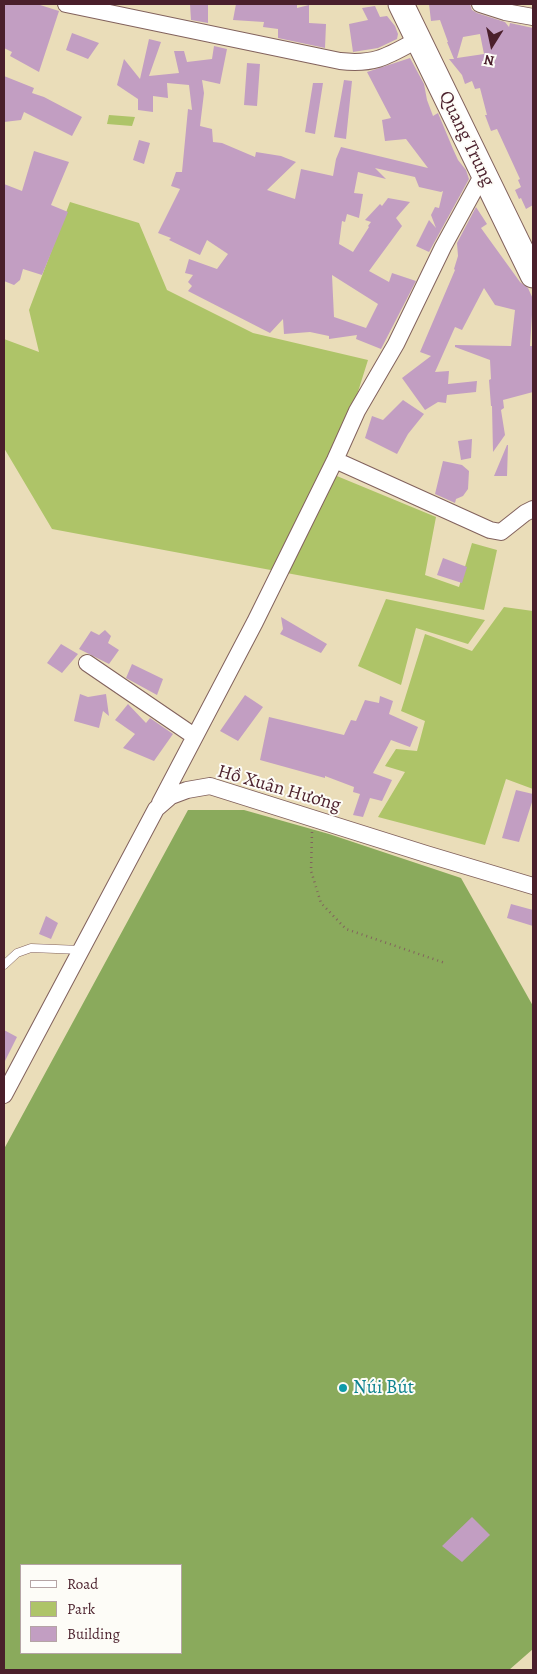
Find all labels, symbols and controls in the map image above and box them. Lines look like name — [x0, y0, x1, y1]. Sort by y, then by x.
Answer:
north arrow — [467, 20, 517, 70]
text: N — [483, 50, 496, 71]
street label: Quang Trung — [433, 88, 499, 190]
street label: Hồ Xuân Hương — [215, 761, 343, 817]
place label: Núi Bút — [353, 1377, 414, 1399]
marker: Núi Bút — [337, 1382, 349, 1394]
legend — [20, 1564, 182, 1654]
text: Road — [67, 1574, 98, 1594]
text: Park — [67, 1599, 95, 1619]
text: Building — [67, 1624, 120, 1644]

